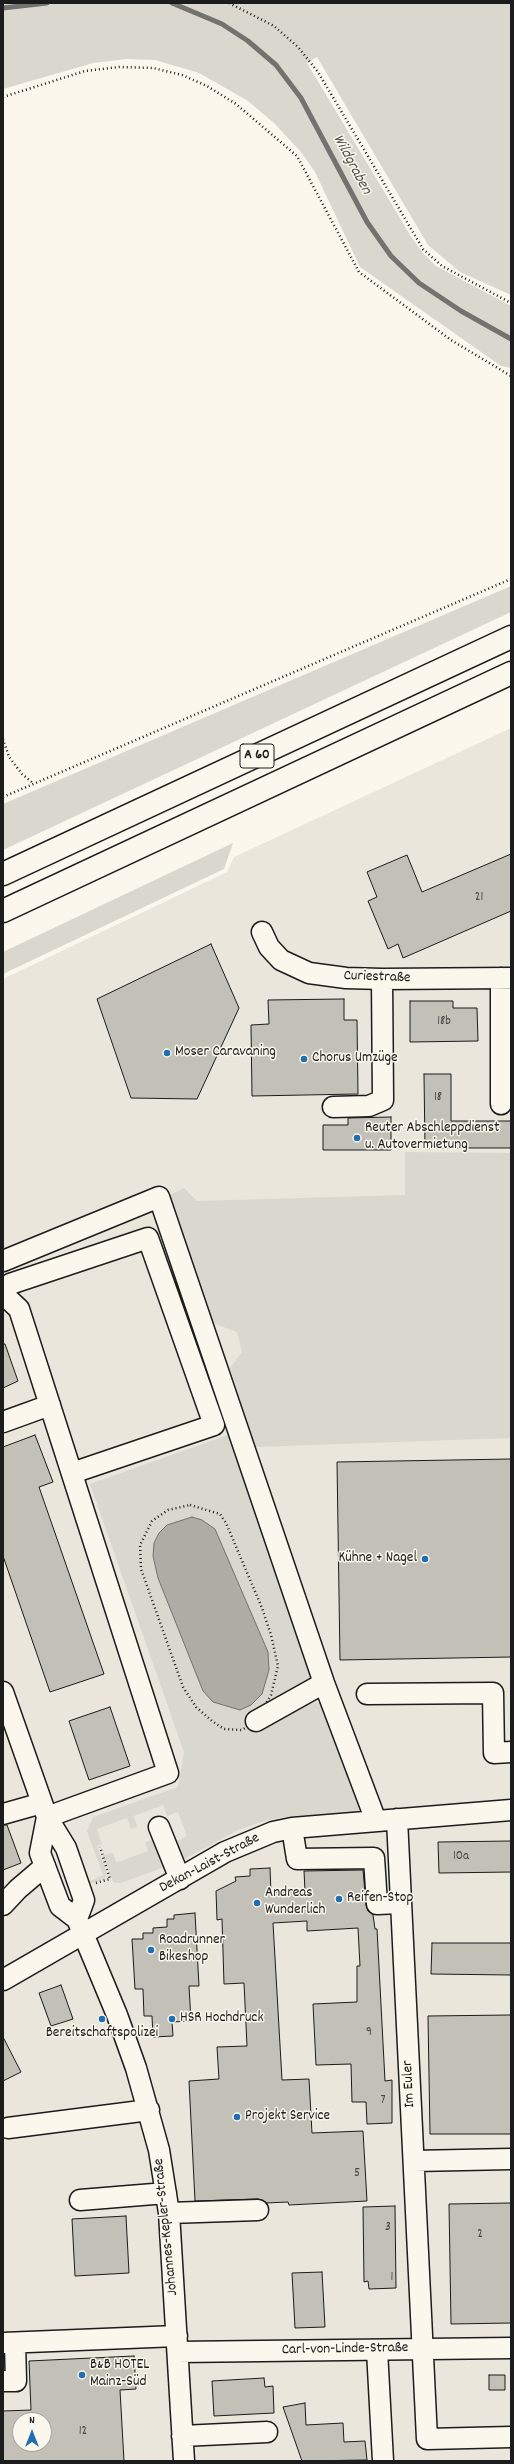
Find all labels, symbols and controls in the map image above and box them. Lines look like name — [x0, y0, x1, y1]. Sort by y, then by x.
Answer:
water label: Wildgraben — [327, 132, 375, 198]
road number: A 60 — [240, 744, 274, 768]
house number: 21 — [475, 890, 483, 906]
street label: Curiestraße — [343, 968, 411, 988]
house number: 18b — [437, 1014, 451, 1030]
place label: Moser Caravaning — [175, 1044, 276, 1062]
marker: Moser Caravaning — [162, 1048, 172, 1058]
place label: Chorus Umzüge — [312, 1050, 398, 1068]
marker: Chorus Umzüge — [299, 1054, 309, 1064]
house number: 18 — [434, 1090, 442, 1106]
place label: Reuter Abschleppdienst u. Autovermietung — [365, 1120, 500, 1155]
marker: Reuter Abschleppdienst u. Autovermietung — [352, 1133, 362, 1143]
place label: Kühne + Nagel — [338, 1550, 417, 1568]
marker: Kühne + Nagel — [420, 1554, 430, 1564]
street label: Dekan-Laist-Straße — [157, 1830, 263, 1898]
house number: 10a — [453, 1849, 469, 1865]
place label: Andreas Wunderlich — [265, 1885, 325, 1920]
place label: Reifen-Stop — [347, 1890, 413, 1908]
marker: Reifen-Stop — [334, 1894, 344, 1904]
marker: Andreas Wunderlich — [252, 1898, 262, 1908]
place label: Roadrunner Bikeshop — [159, 1932, 225, 1967]
marker: Roadrunner Bikeshop — [146, 1945, 156, 1955]
place label: HSR Hochdruck — [180, 2010, 264, 2028]
marker: Bereitschaftspolizei — [97, 2014, 107, 2024]
marker: HSR Hochdruck — [167, 2014, 177, 2024]
place label: Bereitschaftspolizei — [46, 2025, 158, 2043]
house number: 9 — [366, 2025, 372, 2041]
street label: Im Euler — [400, 2060, 420, 2108]
house number: 7 — [381, 2093, 385, 2109]
place label: Projekt Service — [245, 2108, 330, 2126]
marker: Projekt Service — [232, 2112, 242, 2122]
street label: Johannes-Kepler-Straße — [151, 2158, 183, 2296]
house number: 5 — [354, 2166, 360, 2182]
house number: 3 — [385, 2220, 391, 2236]
house number: 2 — [477, 2227, 483, 2243]
house number: 1 — [391, 2270, 393, 2286]
street label: Carl-von-Linde-Straße — [281, 2340, 409, 2360]
place label: B&B HOTEL Mainz-Süd — [90, 2357, 149, 2392]
marker: B&B HOTEL Mainz-Süd — [77, 2370, 87, 2380]
north arrow — [12, 2412, 52, 2452]
text: N — [29, 2413, 35, 2429]
house number: 12 — [79, 2424, 87, 2440]

